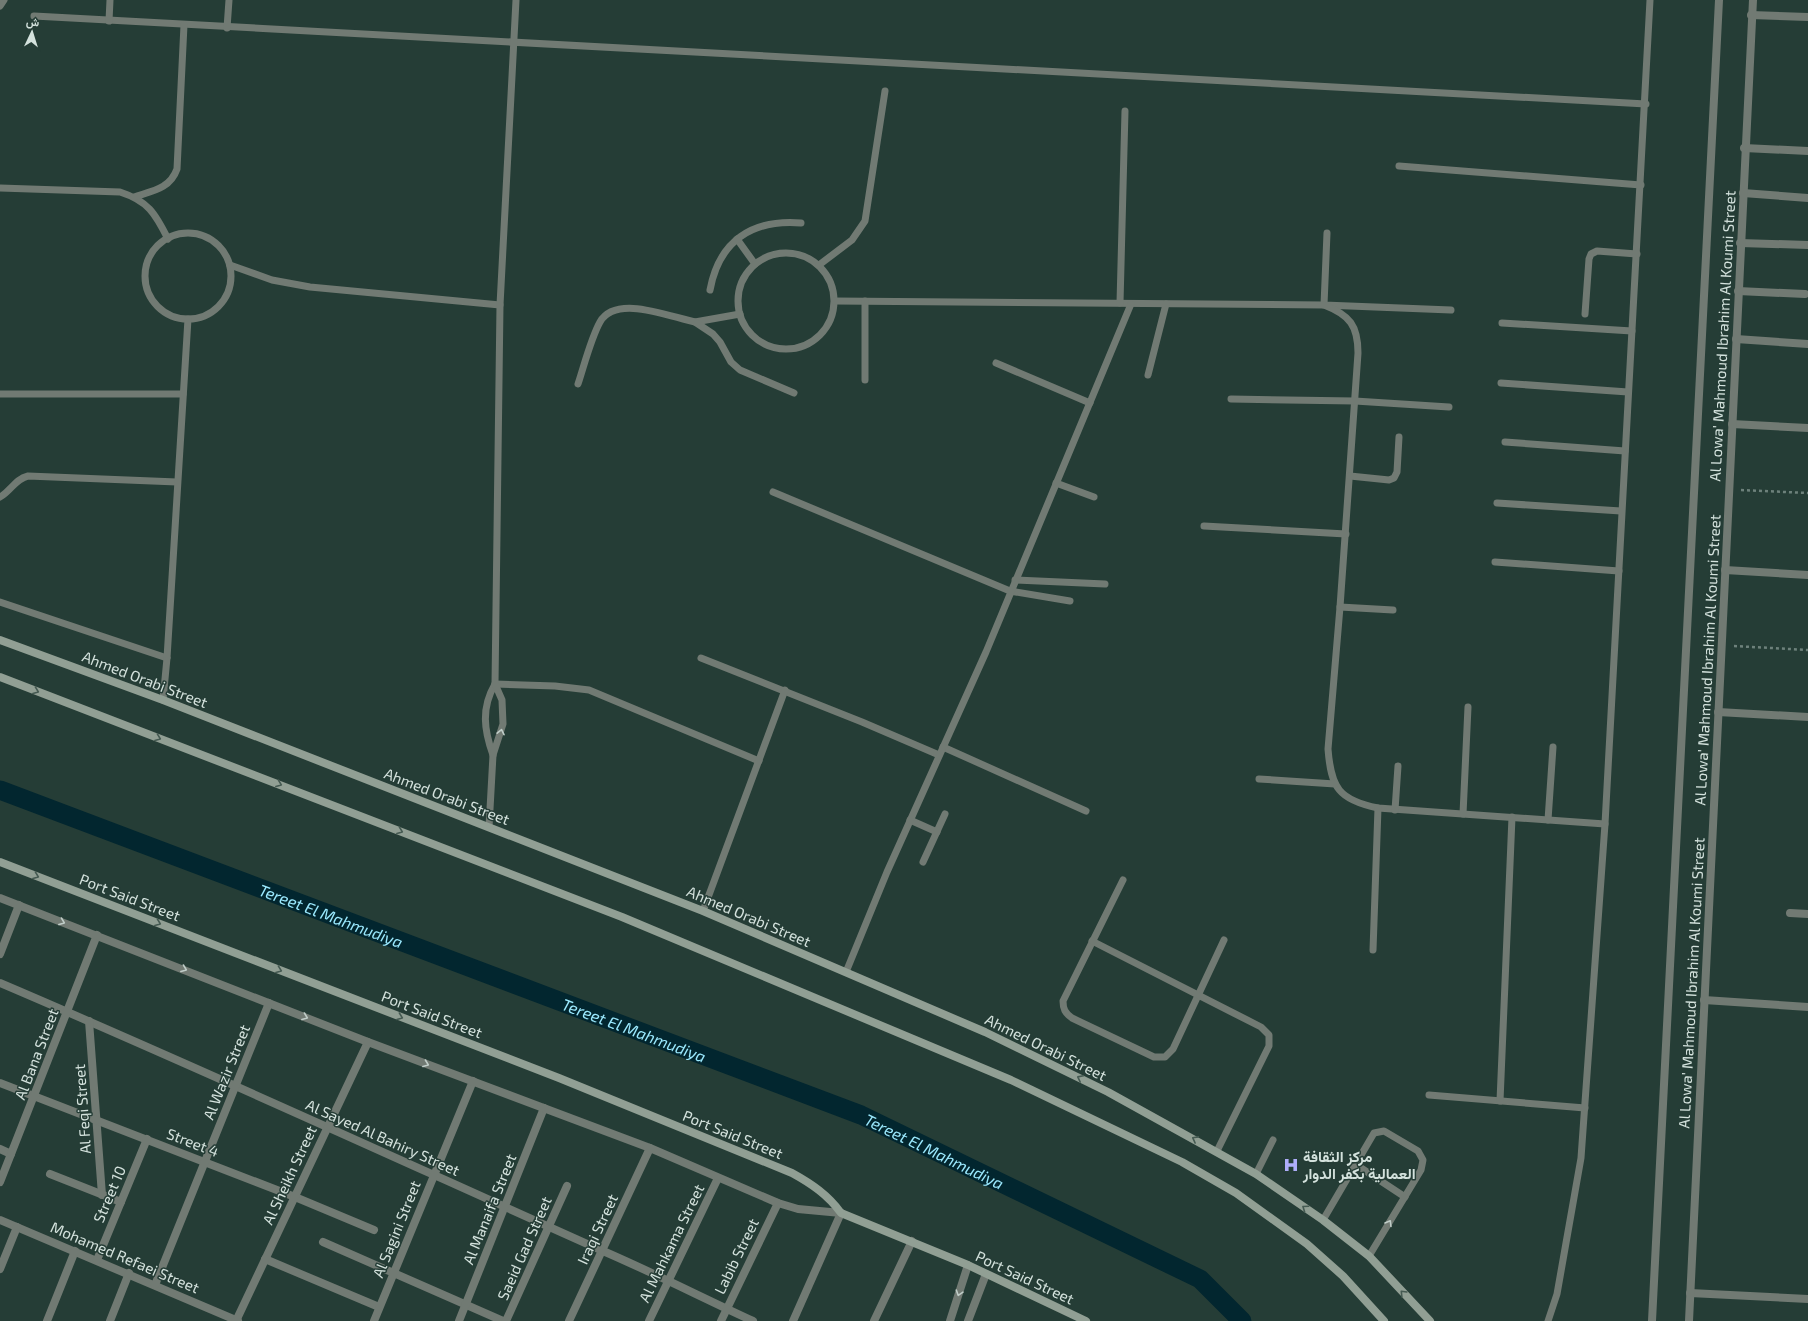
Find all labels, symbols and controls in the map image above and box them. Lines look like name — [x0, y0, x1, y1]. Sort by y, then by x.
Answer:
north arrow — [12, 12, 52, 52]
text: ش — [26, 15, 40, 29]
street label: Al Lowa' Mahmoud Ibrahim Al Koumi Street — [1705, 190, 1739, 482]
street label: Al Lowa' Mahmoud Ibrahim Al Koumi Street — [1690, 514, 1724, 806]
street label: Ahmed Orabi Street — [80, 647, 210, 711]
one-way arrow — [33, 686, 40, 694]
one-way arrow — [496, 729, 504, 735]
one-way arrow — [154, 733, 161, 741]
street label: Ahmed Orabi Street — [382, 764, 512, 828]
one-way arrow — [275, 780, 282, 788]
one-way arrow — [397, 827, 404, 835]
street label: Al Lowa' Mahmoud Ibrahim Al Koumi Street — [1674, 837, 1708, 1129]
street label: Port Said Street — [77, 870, 183, 925]
one-way arrow — [33, 872, 40, 880]
water label: Tereet El Mahmudiya — [257, 879, 406, 951]
street label: Ahmed Orabi Street — [684, 882, 814, 950]
one-way arrow — [59, 918, 66, 926]
one-way arrow — [154, 919, 161, 927]
one-way arrow — [180, 965, 187, 973]
one-way arrow — [275, 965, 282, 973]
street label: Port Said Street — [379, 987, 485, 1042]
water label: Tereet El Mahmudiya — [560, 994, 709, 1065]
street label: Al Bana Street — [10, 1006, 62, 1102]
street label: Ahmed Orabi Street — [982, 1010, 1110, 1084]
one-way arrow — [301, 1012, 308, 1020]
one-way arrow — [397, 1012, 404, 1020]
street label: Al Wazir Street — [199, 1022, 253, 1122]
one-way arrow — [422, 1059, 429, 1067]
street label: Al Feqi Street — [70, 1063, 94, 1155]
one-way arrow — [1077, 1075, 1085, 1083]
street label: Al Sayed Al Bahiry Street — [303, 1095, 463, 1179]
street label: Port Said Street — [680, 1106, 786, 1162]
water label: Tereet El Mahmudiya — [862, 1109, 1007, 1192]
street label: Al Sheikh Street — [258, 1122, 320, 1227]
street label: Street 4 — [164, 1124, 222, 1160]
one-way arrow — [1192, 1136, 1199, 1144]
place label: مركز الثقافة العمالية بكفر الدوار — [1302, 1147, 1416, 1183]
street label: Al Manaifa Street — [459, 1151, 520, 1267]
hospital icon: مركز الثقافة العمالية بكفر الدوار — [1282, 1156, 1300, 1174]
street label: Street 10 — [89, 1163, 129, 1225]
street label: Al Sagini Street — [368, 1178, 424, 1280]
street label: Al Mahkama Street — [635, 1181, 708, 1305]
street label: Iraqi Street — [573, 1191, 621, 1267]
street label: Saeid Gad Street — [493, 1193, 555, 1303]
one-way arrow — [1303, 1206, 1310, 1213]
street label: Labib Street — [710, 1215, 762, 1297]
street label: Mohamed Refaei Street — [48, 1218, 202, 1297]
one-way arrow — [1384, 1220, 1391, 1227]
street label: Port Said Street — [973, 1246, 1077, 1308]
one-way arrow — [955, 1289, 964, 1296]
one-way arrow — [1401, 1290, 1408, 1298]

